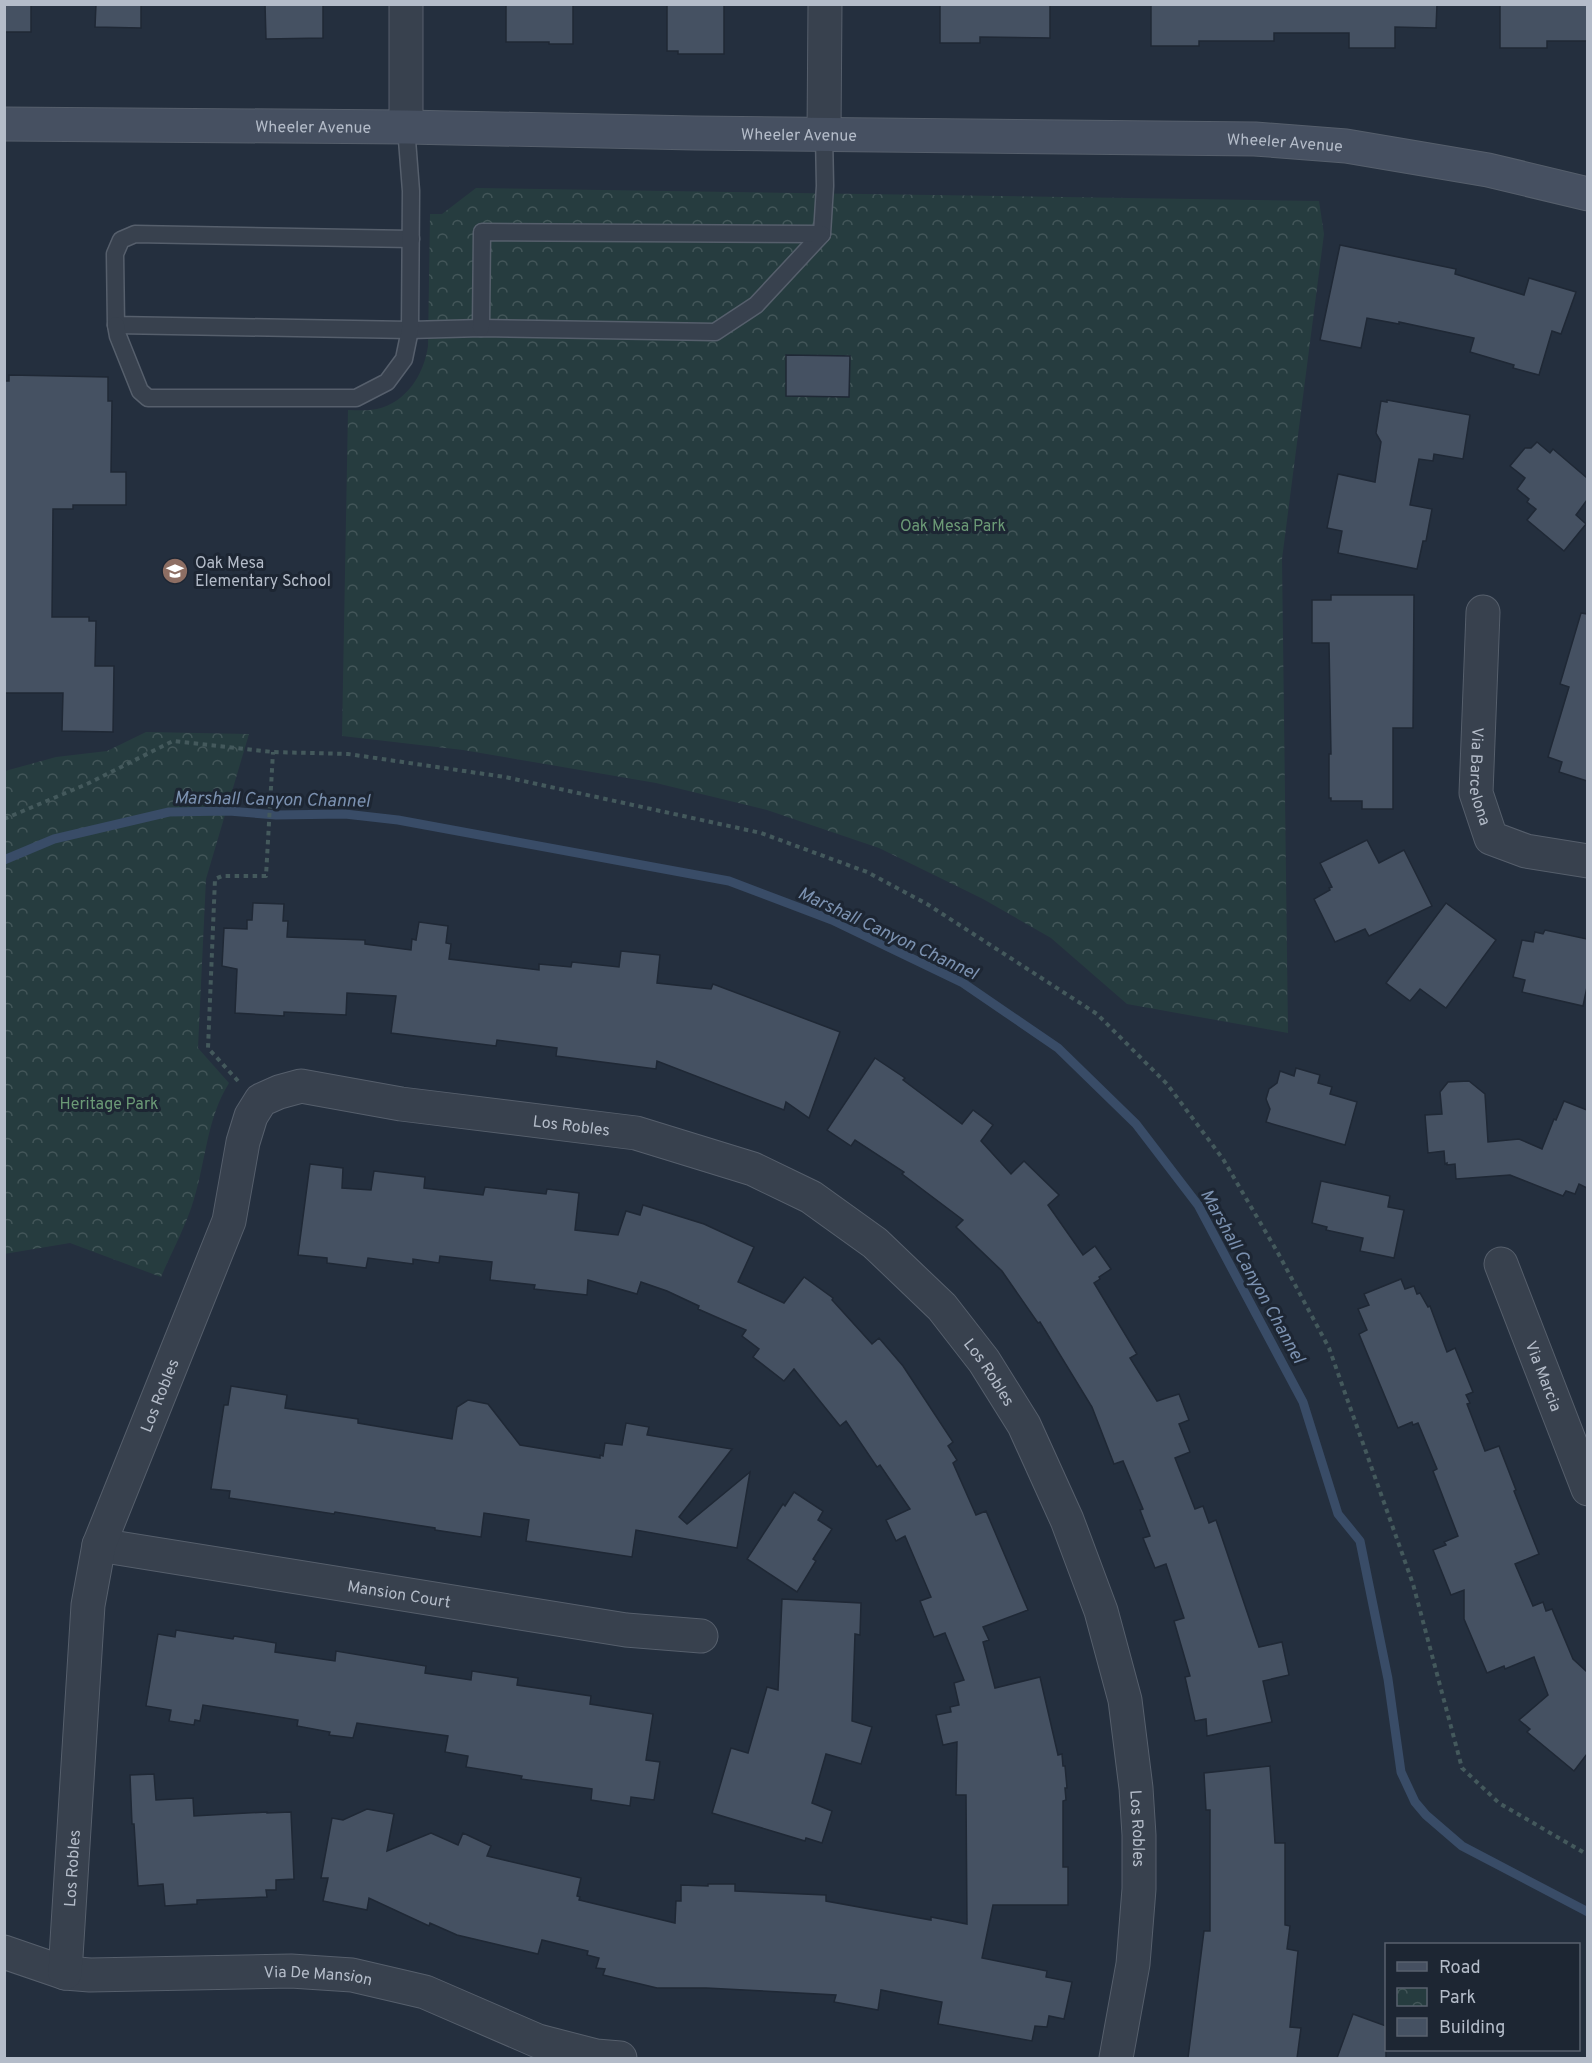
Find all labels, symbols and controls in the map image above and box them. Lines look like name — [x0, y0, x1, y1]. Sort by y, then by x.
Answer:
street label: Wheeler Avenue — [255, 118, 371, 139]
street label: Wheeler Avenue — [741, 125, 857, 147]
street label: Wheeler Avenue — [1227, 131, 1343, 158]
park label: Oak Mesa Park — [900, 517, 1006, 537]
place label: Oak Mesa Elementary School — [195, 554, 331, 592]
school or university icon: Oak Mesa Elementary School — [160, 556, 190, 586]
street label: Via Barcelona — [1464, 727, 1494, 829]
water label: Marshall Canyon Channel — [174, 787, 372, 814]
water label: Marshall Canyon Channel — [794, 883, 982, 987]
park label: Heritage Park — [59, 1095, 159, 1115]
street label: Los Robles — [532, 1112, 611, 1142]
water label: Marshall Canyon Channel — [1194, 1185, 1310, 1369]
street label: Los Robles — [958, 1335, 1018, 1411]
street label: Via Marcia — [1520, 1339, 1565, 1415]
street label: Los Robles — [137, 1356, 185, 1436]
street label: Mansion Court — [346, 1577, 452, 1614]
street label: Los Robles — [1124, 1789, 1147, 1867]
street label: Los Robles — [61, 1829, 86, 1908]
legend — [1385, 1943, 1580, 2051]
text: Road — [1439, 1957, 1481, 1980]
street label: Via De Mansion — [264, 1963, 374, 1991]
text: Park — [1439, 1987, 1476, 2010]
text: Building — [1439, 2017, 1505, 2040]

